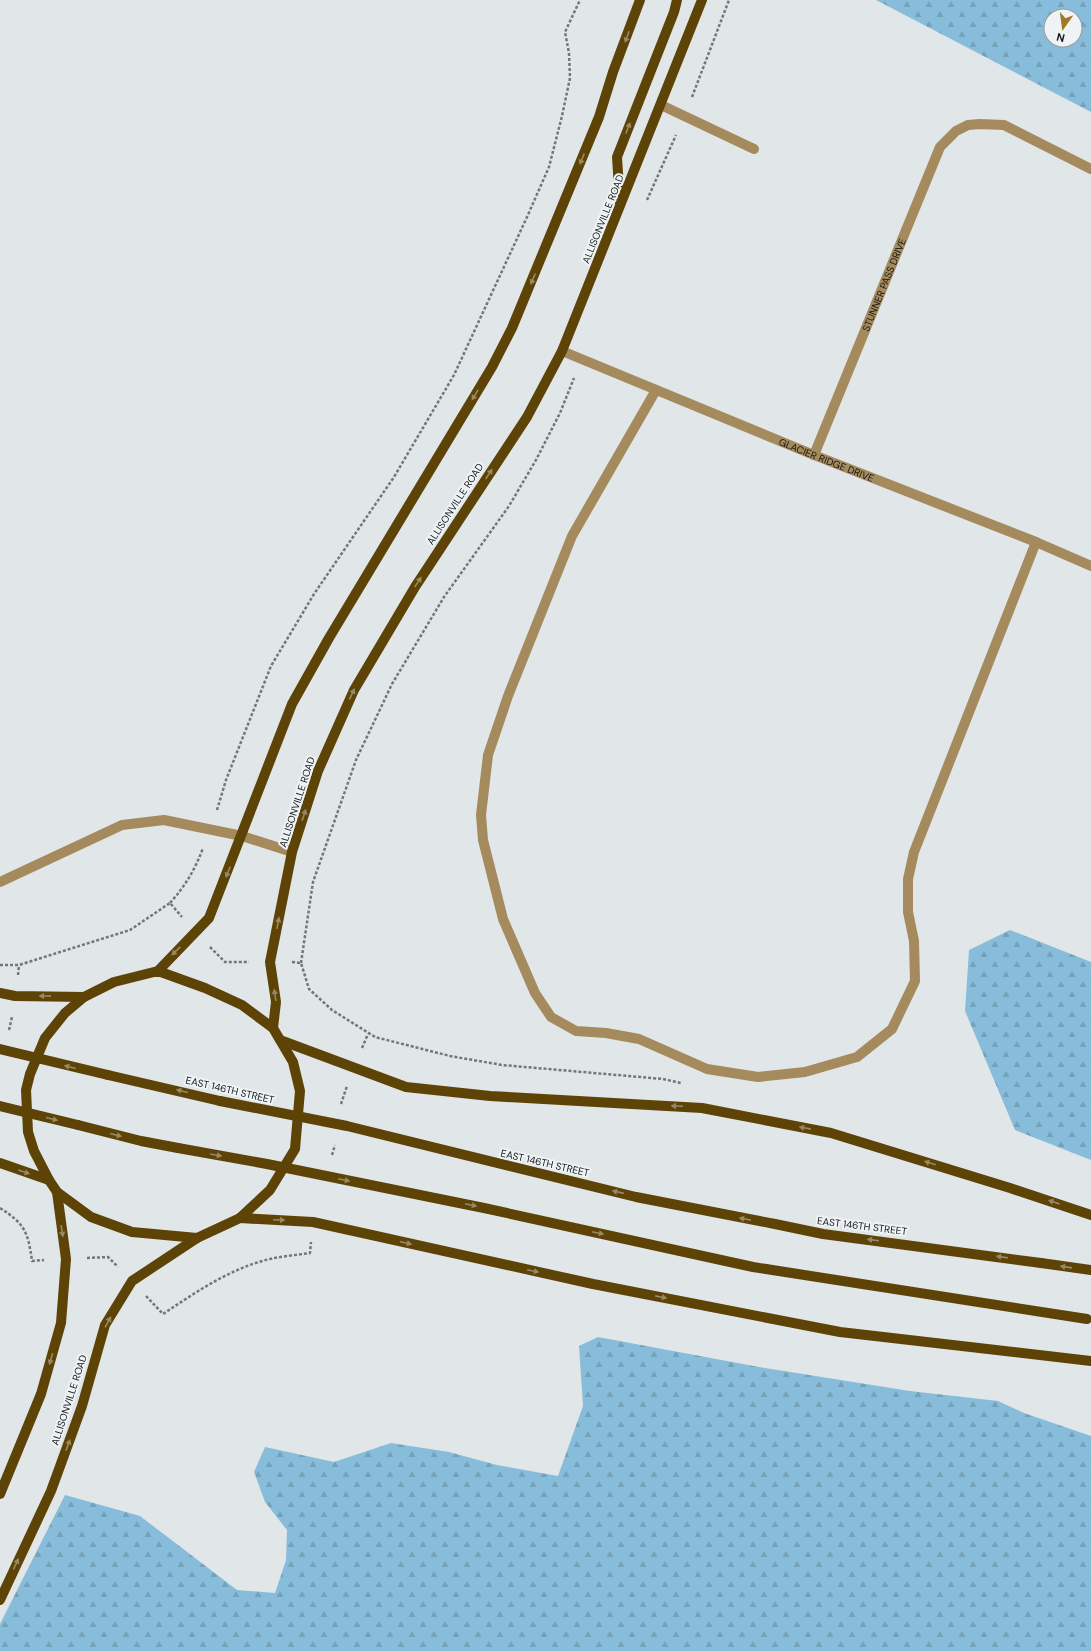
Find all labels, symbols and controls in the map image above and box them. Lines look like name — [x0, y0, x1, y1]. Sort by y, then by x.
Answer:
north arrow — [1043, 8, 1083, 48]
text: N — [1055, 30, 1066, 45]
one-way arrow — [623, 31, 629, 43]
one-way arrow — [625, 121, 631, 133]
one-way arrow — [579, 153, 585, 165]
street label: ALLISONVILLE ROAD — [579, 173, 627, 265]
street label: STUNNER PASS DRIVE — [859, 236, 909, 333]
one-way arrow — [529, 273, 535, 285]
one-way arrow — [471, 390, 479, 400]
street label: GLACIER RIDGE DRIVE — [777, 435, 876, 485]
street label: ALLISONVILLE ROAD — [424, 461, 486, 547]
one-way arrow — [486, 468, 493, 479]
one-way arrow — [414, 577, 422, 587]
one-way arrow — [349, 688, 355, 700]
street label: ALLISONVILLE ROAD — [276, 755, 318, 849]
one-way arrow — [301, 808, 307, 820]
one-way arrow — [224, 866, 230, 878]
one-way arrow — [275, 917, 281, 930]
one-way arrow — [171, 946, 181, 956]
one-way arrow — [272, 989, 278, 1001]
one-way arrow — [38, 993, 51, 999]
one-way arrow — [63, 1064, 75, 1070]
street label: EAST 146TH STREET — [184, 1073, 276, 1107]
one-way arrow — [176, 1088, 188, 1094]
one-way arrow — [671, 1103, 683, 1110]
one-way arrow — [45, 1116, 58, 1122]
one-way arrow — [799, 1125, 811, 1131]
one-way arrow — [110, 1132, 122, 1138]
street label: EAST 146TH STREET — [499, 1146, 591, 1180]
one-way arrow — [210, 1152, 222, 1158]
one-way arrow — [924, 1160, 936, 1166]
one-way arrow — [18, 1169, 30, 1175]
one-way arrow — [338, 1177, 350, 1183]
one-way arrow — [612, 1189, 624, 1195]
one-way arrow — [1048, 1199, 1060, 1205]
one-way arrow — [465, 1203, 477, 1209]
street label: EAST 146TH STREET — [816, 1214, 908, 1238]
one-way arrow — [739, 1215, 751, 1221]
one-way arrow — [273, 1217, 286, 1223]
one-way arrow — [59, 1224, 65, 1237]
one-way arrow — [592, 1230, 604, 1236]
one-way arrow — [867, 1237, 879, 1243]
one-way arrow — [400, 1241, 413, 1247]
one-way arrow — [996, 1254, 1008, 1260]
one-way arrow — [1060, 1264, 1072, 1270]
one-way arrow — [527, 1269, 539, 1275]
one-way arrow — [654, 1295, 667, 1301]
one-way arrow — [105, 1316, 111, 1327]
street label: ALLISONVILLE ROAD — [48, 1353, 90, 1447]
one-way arrow — [48, 1353, 54, 1365]
one-way arrow — [65, 1438, 71, 1450]
one-way arrow — [14, 1558, 20, 1570]

